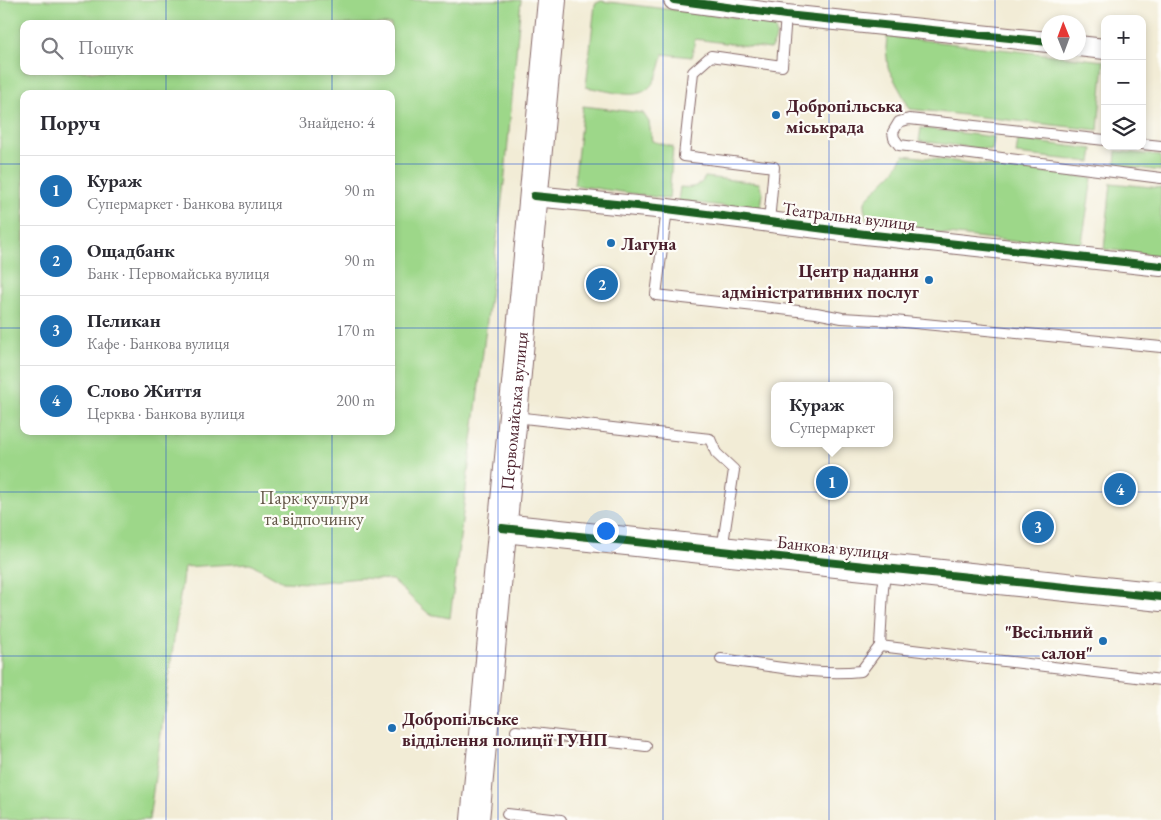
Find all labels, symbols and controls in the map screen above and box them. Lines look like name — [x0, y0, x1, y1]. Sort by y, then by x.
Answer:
north arrow — [1041, 15, 1086, 60]
map controls — [1101, 15, 1146, 150]
button: + — [1101, 15, 1146, 60]
search box — [20, 20, 395, 75]
icon: search — [38, 34, 66, 62]
text: Пошук — [78, 35, 134, 60]
button: − — [1101, 60, 1146, 105]
place label: Добропільська міськрада — [786, 94, 903, 138]
button: layers — [1101, 105, 1146, 150]
text: Поруч — [40, 109, 100, 136]
marker: Добропільська міськрада — [770, 109, 782, 121]
text: Знайдено: 4 — [299, 112, 375, 133]
text: Кураж — [87, 168, 142, 193]
text: 1 — [52, 180, 60, 201]
text: 90 m — [344, 180, 375, 201]
text: Супермаркет · Банкова вулиця — [87, 193, 283, 214]
street label: Театральна вулиця — [781, 196, 917, 236]
place label: Лагуна — [621, 232, 676, 255]
marker: Лагуна — [605, 237, 617, 249]
text: Ощадбанк — [87, 238, 175, 263]
text: 2 — [52, 250, 60, 271]
text: 90 m — [344, 250, 375, 271]
place label: Центр надання адміністративних послуг — [722, 259, 919, 303]
text: Банк · Первомайська вулиця — [87, 263, 270, 284]
pin: 2 — [586, 265, 618, 303]
marker: Центр надання адміністративних послуг — [923, 274, 935, 286]
text: Пеликан — [87, 308, 161, 333]
text: 3 — [52, 320, 60, 341]
text: 170 m — [336, 320, 375, 341]
street label: Первомайська вулиця — [495, 331, 532, 491]
text: Кафе · Банкова вулиця — [87, 333, 230, 354]
text: Слово Життя — [87, 378, 202, 403]
popup — [771, 382, 893, 447]
text: 4 — [52, 390, 60, 411]
text: 200 m — [336, 390, 375, 411]
text: Кураж — [789, 392, 844, 417]
text: Церква · Банкова вулиця — [87, 403, 245, 424]
text: Супермаркет — [789, 417, 875, 438]
pin: 1 — [816, 463, 848, 501]
pin: 4 — [1104, 470, 1136, 508]
park label: Парк культури та відпочинку — [260, 486, 369, 530]
pin: 3 — [1022, 508, 1054, 546]
your location — [593, 518, 619, 544]
street label: Банкова вулиця — [776, 530, 890, 564]
place label: "Весільний салон" — [1005, 620, 1093, 664]
marker: "Весільний салон" — [1097, 635, 1109, 647]
place label: Добропільське відділення полиції ГУНП — [402, 707, 607, 751]
marker: Добропільське відділення полиції ГУНП — [386, 722, 398, 734]

